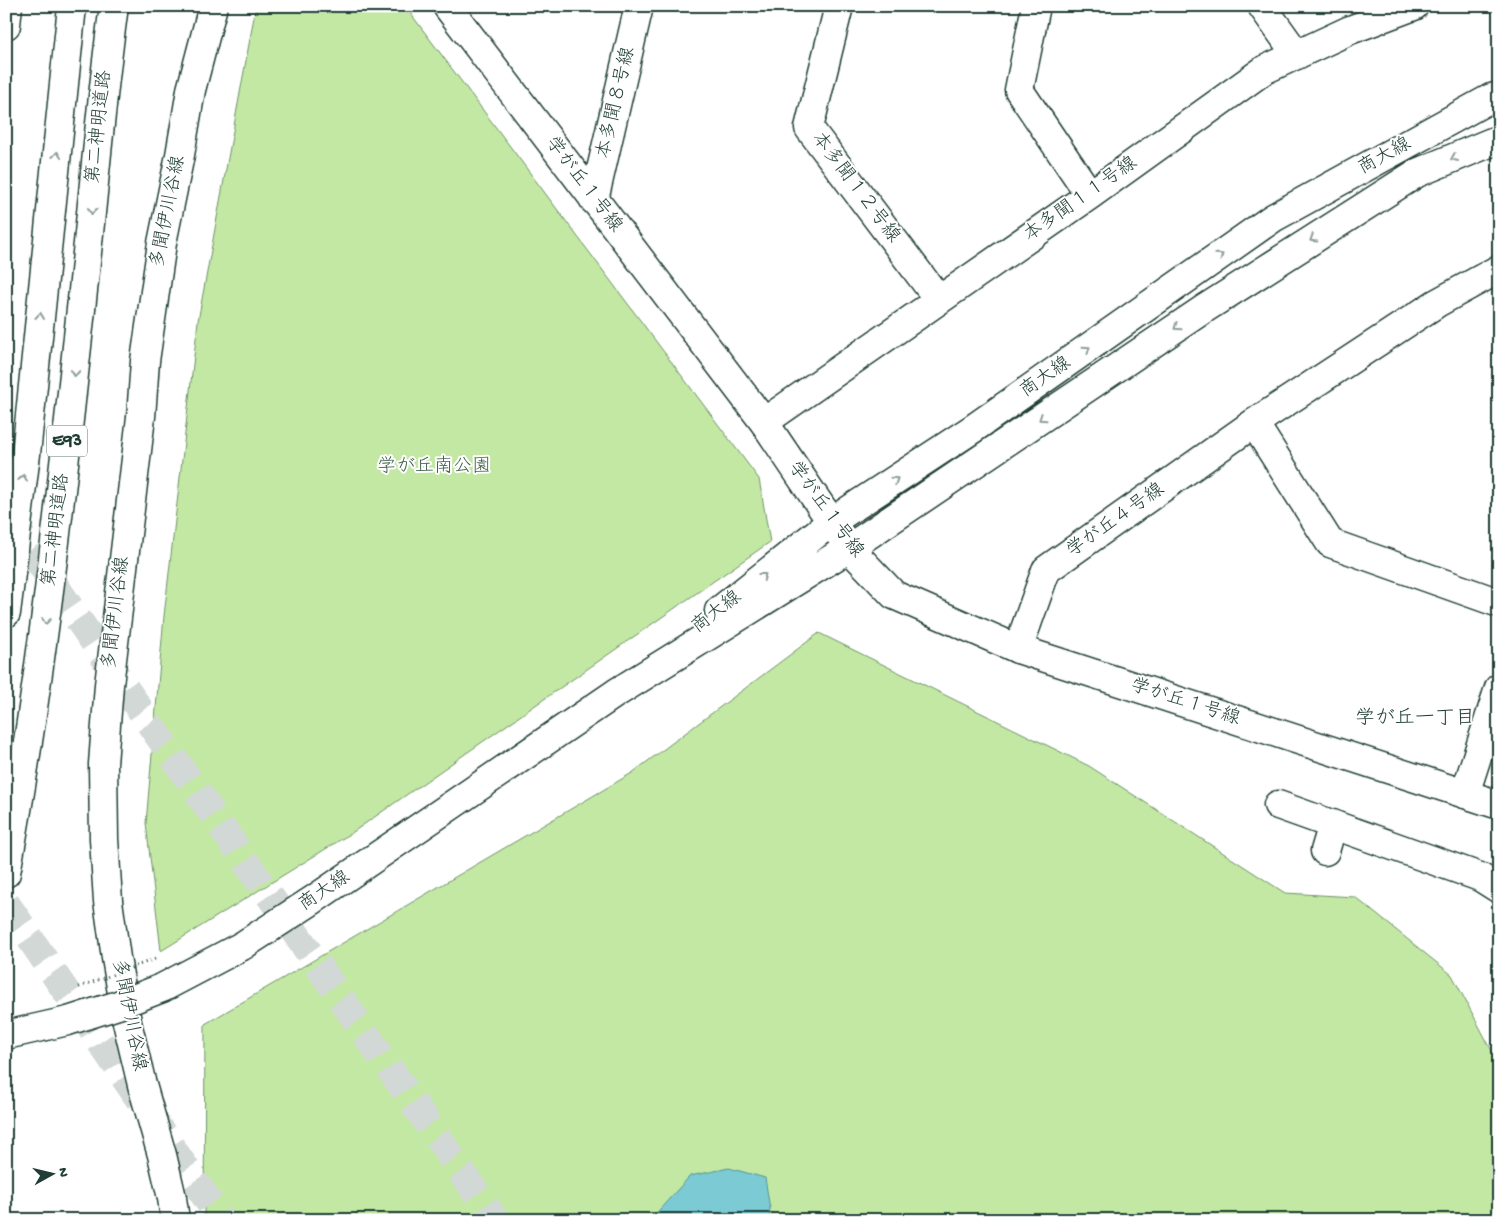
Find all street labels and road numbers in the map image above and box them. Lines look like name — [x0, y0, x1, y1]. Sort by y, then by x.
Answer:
street label: 本多聞８号線 — [592, 45, 641, 161]
street label: 第二神明道路 — [82, 69, 117, 185]
street label: 本多聞１２号線 — [806, 127, 905, 248]
street label: 学が丘１号線 — [540, 132, 627, 237]
street label: 商大線 — [1354, 132, 1416, 181]
street label: 本多聞１１号線 — [1019, 152, 1142, 248]
street label: 多聞伊川谷線 — [146, 154, 191, 270]
street label: 商大線 — [1015, 351, 1076, 404]
road number: E93 — [47, 426, 87, 456]
street label: 学が丘１号線 — [782, 457, 869, 563]
street label: 第二神明道路 — [38, 472, 75, 588]
street label: 学が丘４号線 — [1062, 478, 1169, 563]
street label: 多聞伊川谷線 — [98, 555, 135, 671]
street label: 商大線 — [687, 586, 747, 640]
street label: 学が丘１号線 — [1127, 673, 1243, 732]
street label: 商大線 — [294, 866, 355, 917]
street label: 多聞伊川谷線 — [106, 957, 151, 1073]

